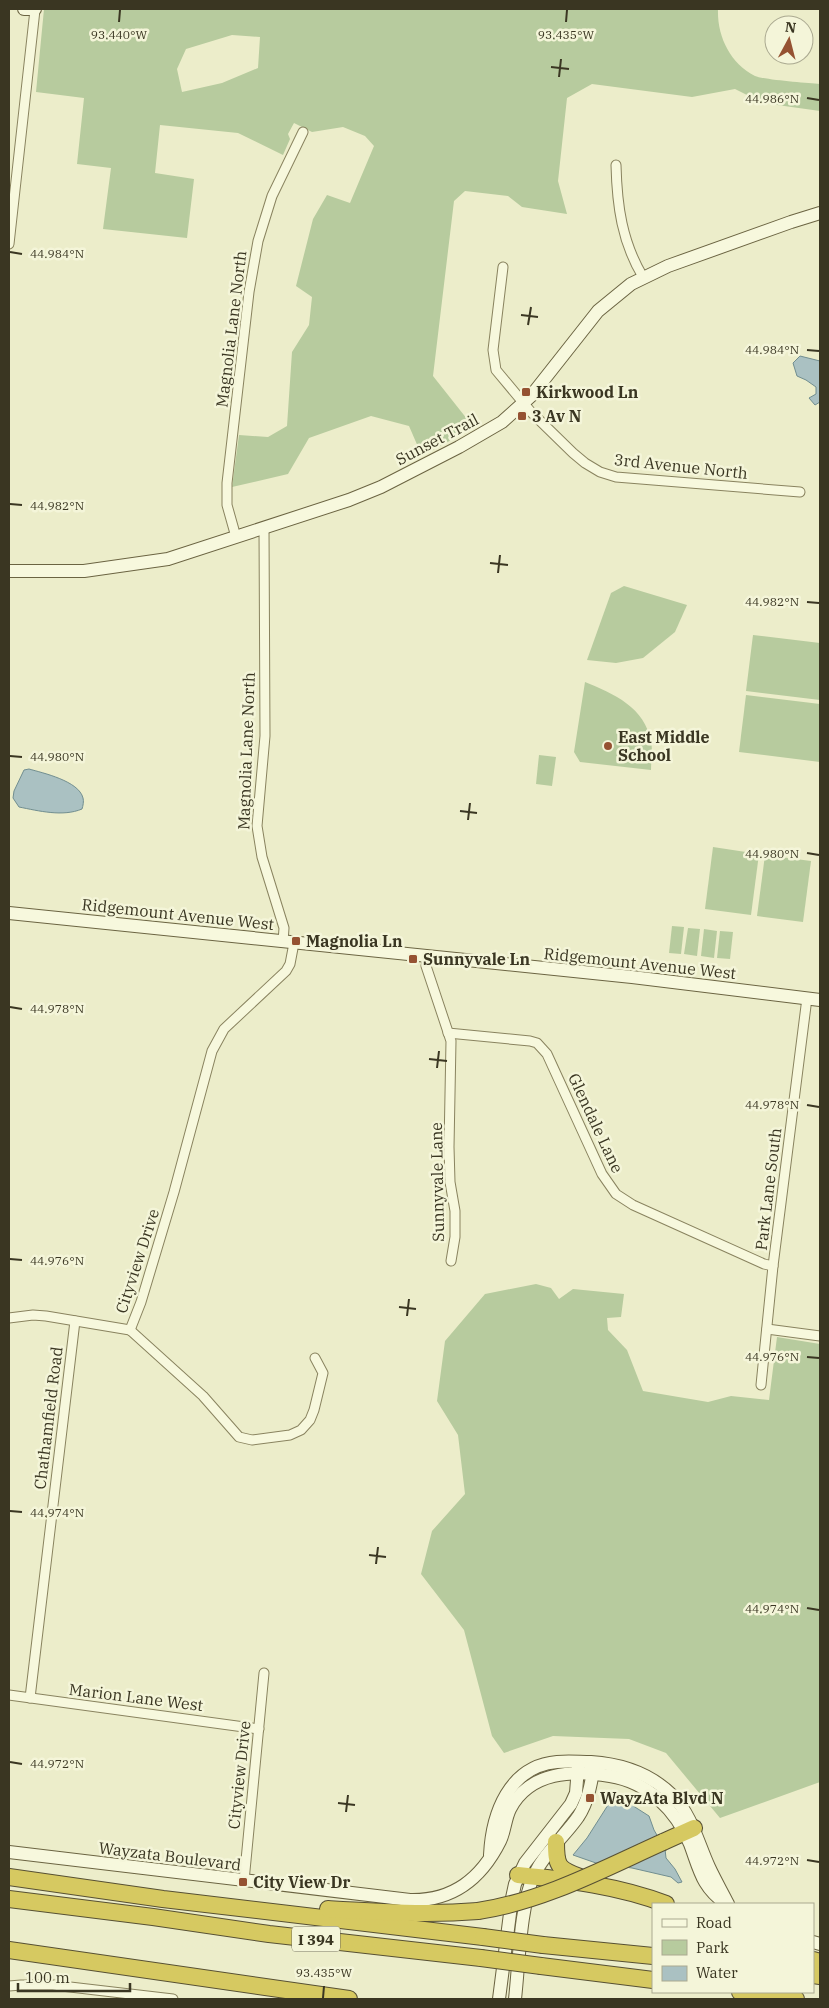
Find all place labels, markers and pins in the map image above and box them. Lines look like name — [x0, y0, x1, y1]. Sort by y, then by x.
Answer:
place label: Kirkwood Ln — [536, 382, 639, 402]
marker: Kirkwood Ln — [520, 386, 532, 398]
place label: 3 Av N — [532, 406, 581, 426]
marker: 3 Av N — [516, 410, 528, 422]
place label: East Middle School — [618, 727, 710, 765]
marker: East Middle School — [602, 740, 614, 752]
place label: Magnolia Ln — [306, 931, 403, 951]
marker: Magnolia Ln — [290, 935, 302, 947]
place label: Sunnyvale Ln — [423, 949, 531, 969]
marker: Sunnyvale Ln — [407, 953, 419, 965]
place label: WayzAta Blvd N — [600, 1788, 724, 1808]
marker: WayzAta Blvd N — [584, 1792, 596, 1804]
place label: City View Dr — [253, 1872, 351, 1892]
marker: City View Dr — [237, 1876, 249, 1888]

